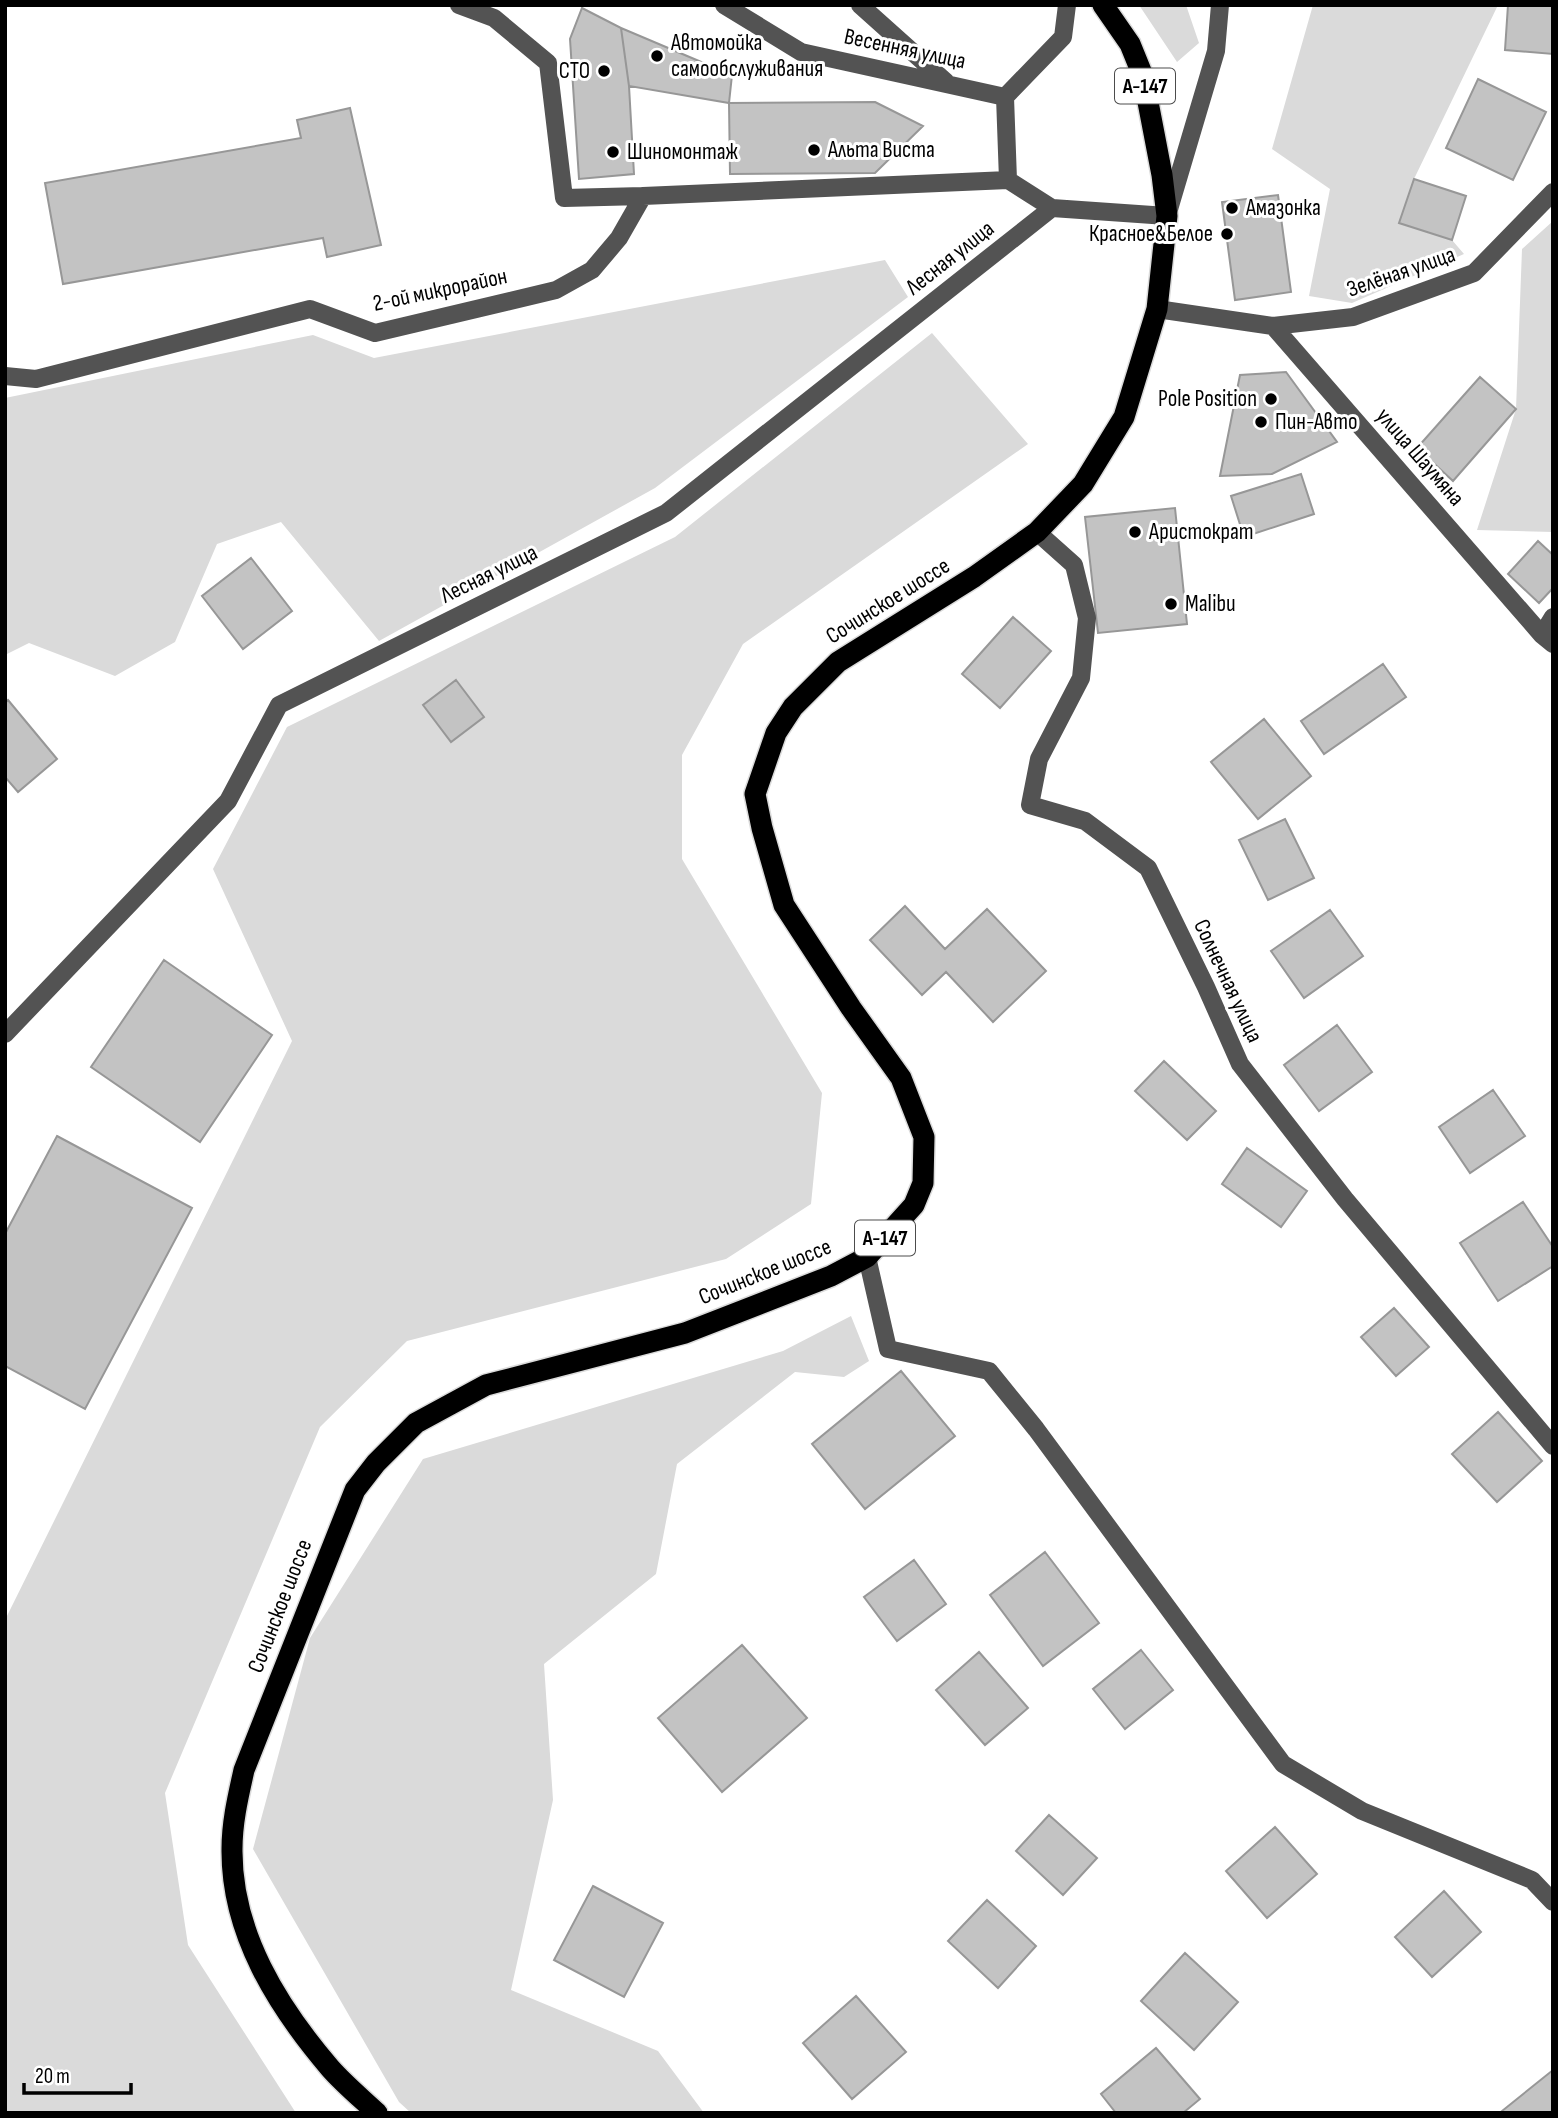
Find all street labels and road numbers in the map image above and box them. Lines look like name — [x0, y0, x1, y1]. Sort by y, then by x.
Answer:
street label: Весенняя улица — [842, 22, 968, 76]
road number: А-147 — [1115, 68, 1175, 104]
street label: Лесная улица — [899, 215, 1000, 302]
street label: Зелёная улица — [1343, 240, 1459, 304]
street label: 2-ой микрорайон — [370, 262, 510, 318]
street label: улица Шаумяна — [1370, 402, 1470, 512]
street label: Лесная улица — [435, 539, 542, 610]
street label: Сочинское шоссе — [821, 552, 955, 650]
street label: Солнечная улица — [1187, 915, 1269, 1047]
road number: А-147 — [855, 1220, 915, 1256]
street label: Сочинское шоссе — [695, 1233, 835, 1311]
street label: Сочинское шоссе — [242, 1535, 318, 1677]

